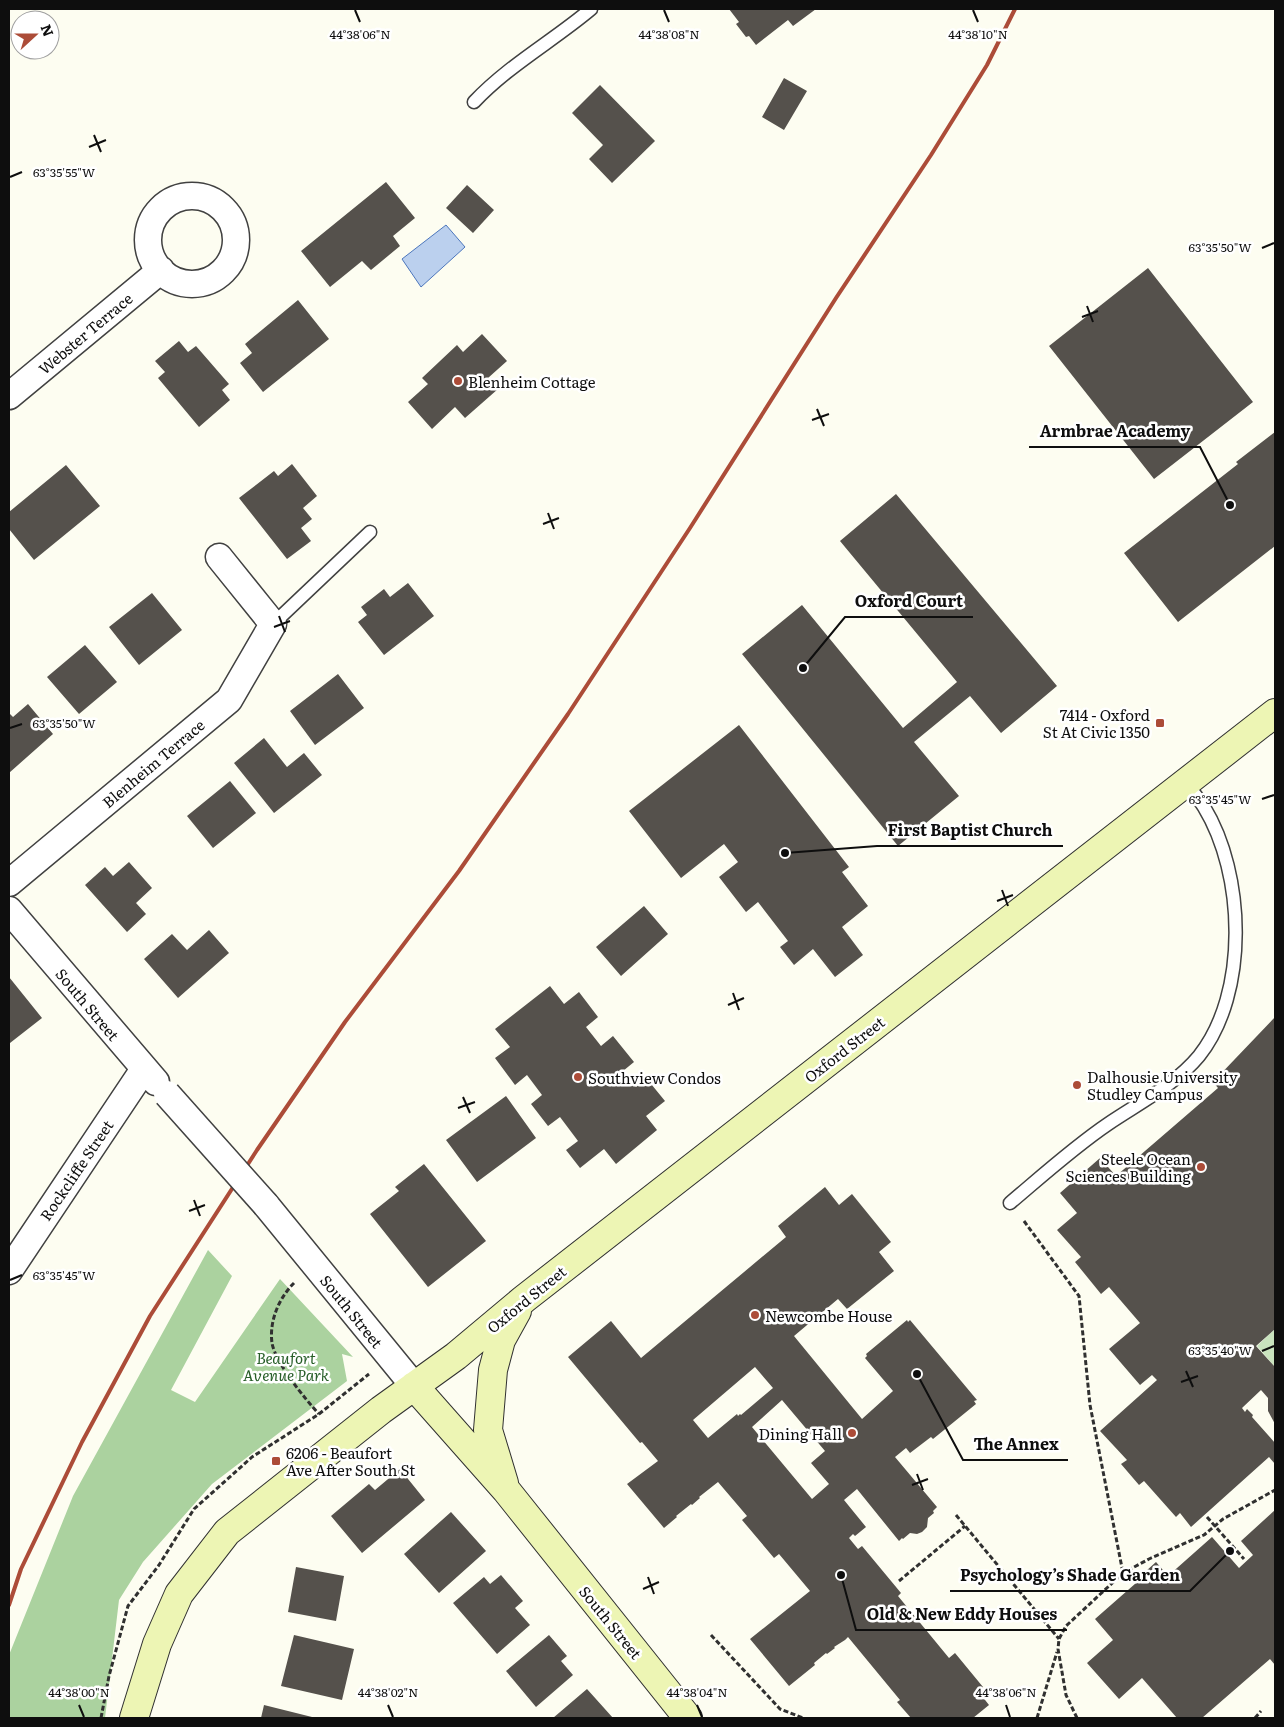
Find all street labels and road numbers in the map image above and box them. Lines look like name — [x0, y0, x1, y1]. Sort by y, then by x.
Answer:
street label: Webster Terrace — [33, 287, 137, 379]
street label: Blenheim Terrace — [97, 713, 209, 813]
street label: South Street — [51, 963, 125, 1045]
street label: Oxford Street — [799, 1010, 889, 1088]
street label: Rockcliffe Street — [34, 1115, 118, 1225]
street label: Oxford Street — [481, 1260, 571, 1338]
street label: South Street — [315, 1269, 389, 1353]
street label: South Street — [574, 1580, 648, 1664]

